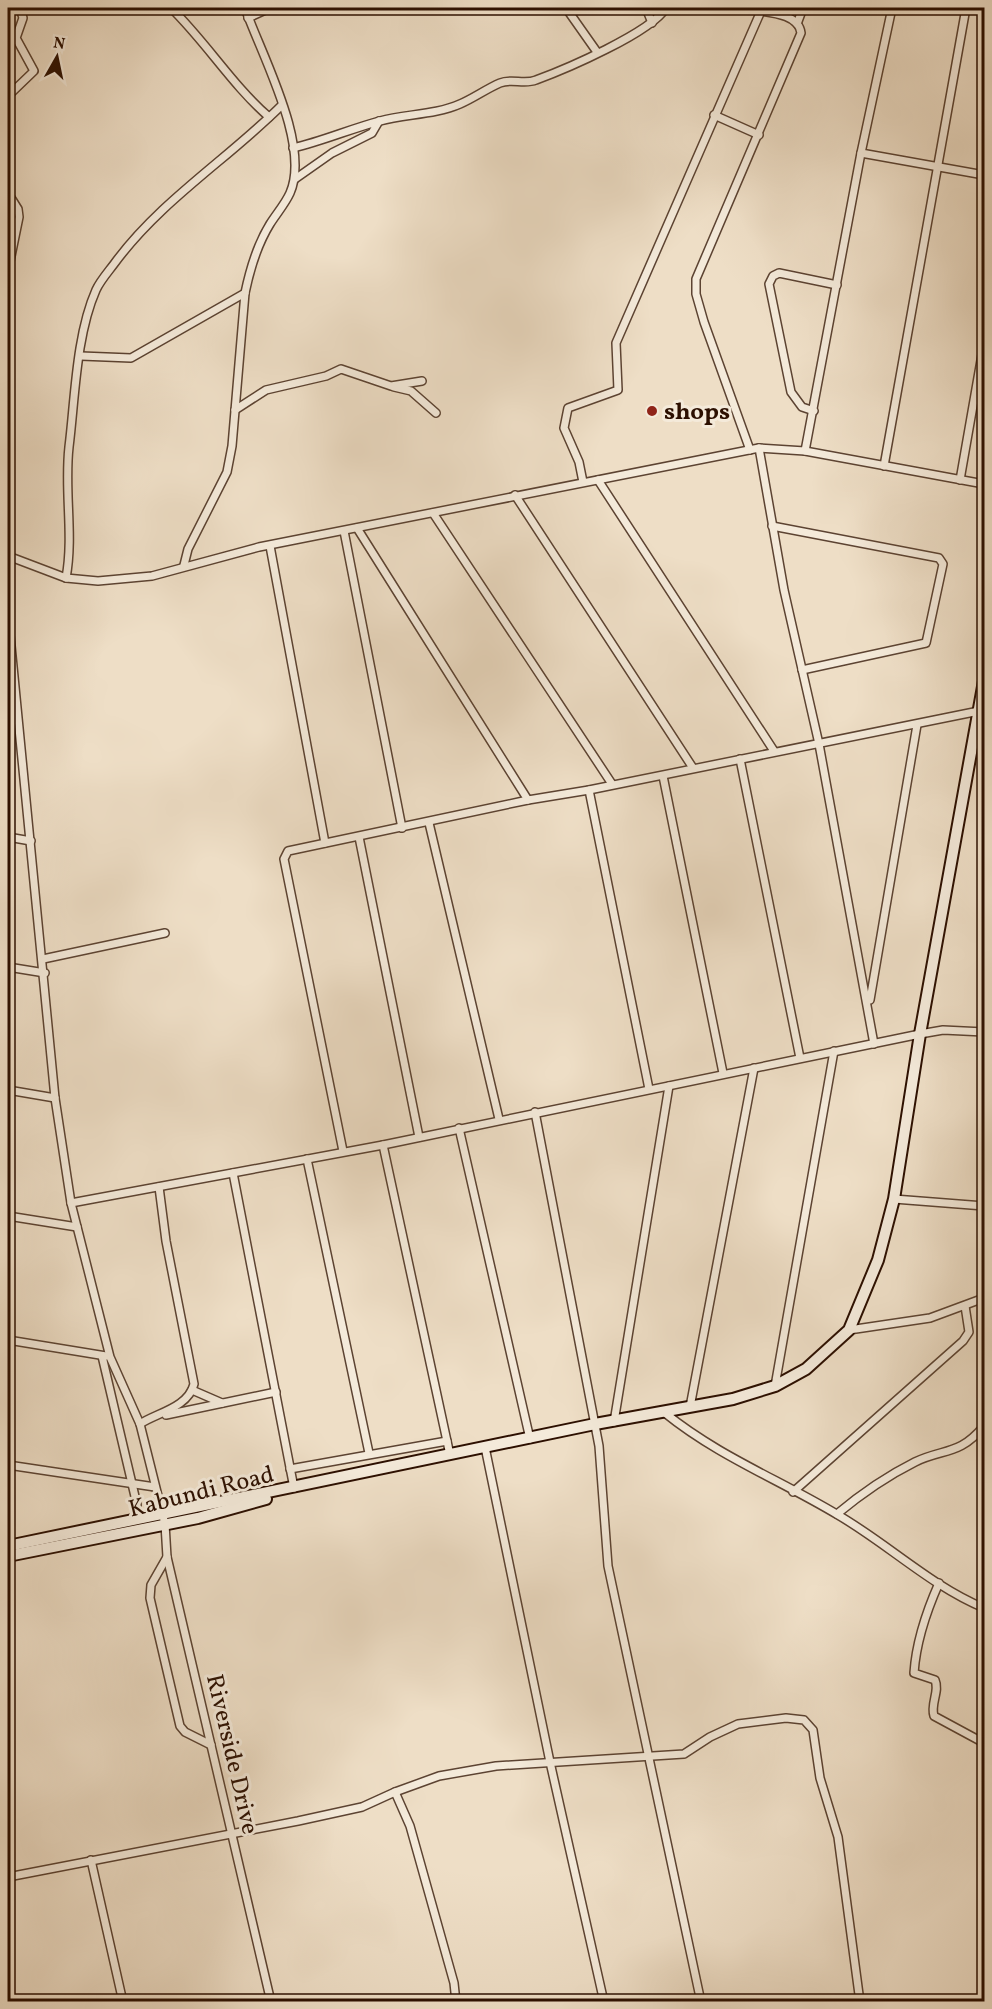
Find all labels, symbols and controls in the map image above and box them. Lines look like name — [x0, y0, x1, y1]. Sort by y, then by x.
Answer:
north arrow — [27, 27, 87, 87]
text: N — [52, 32, 67, 56]
place label: shops — [664, 396, 730, 430]
marker: shops — [645, 404, 659, 418]
street label: Kabundi Road — [125, 1458, 278, 1527]
street label: Riverside Drive — [196, 1671, 266, 1838]

